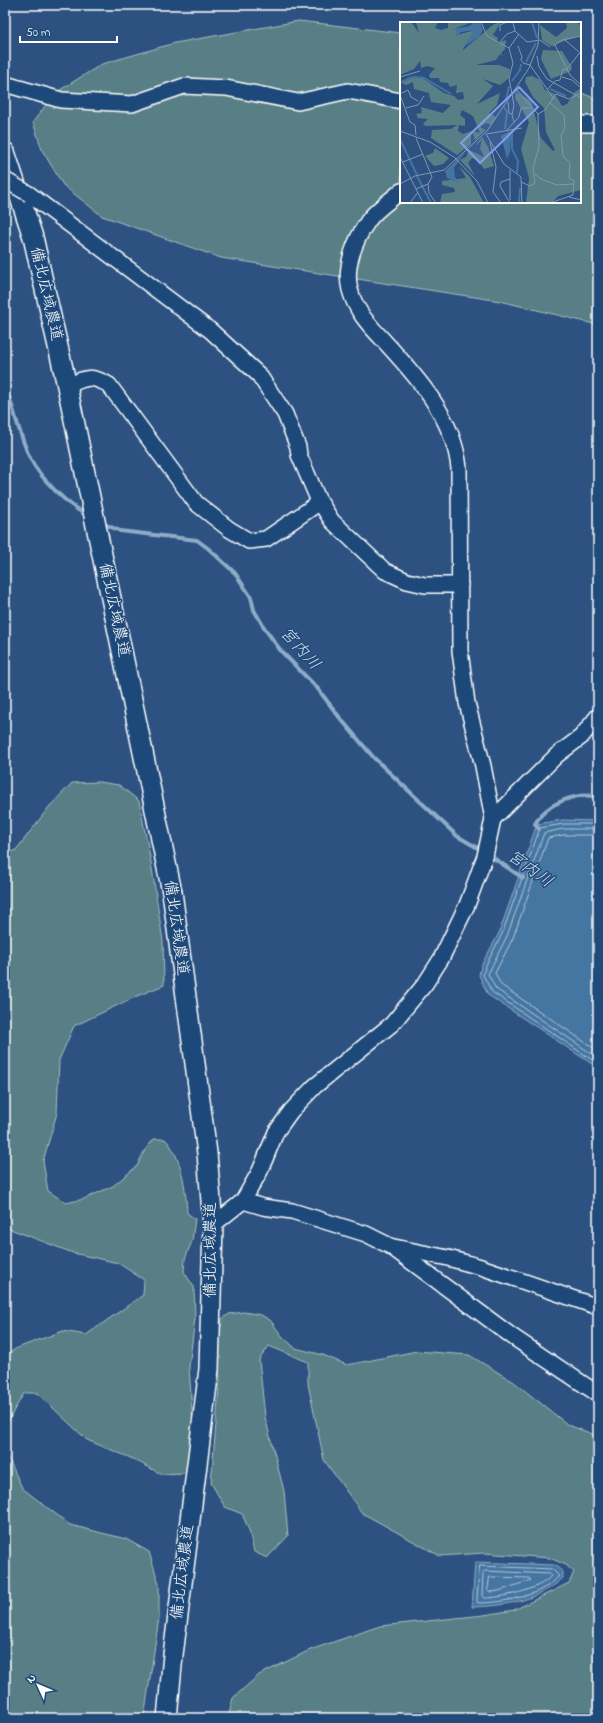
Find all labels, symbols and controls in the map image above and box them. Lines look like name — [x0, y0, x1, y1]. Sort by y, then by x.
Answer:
scale bar — [20, 18, 117, 44]
inset map — [400, 22, 581, 203]
text: 50 m — [26, 24, 50, 42]
street label: 備北広域農道 — [24, 245, 68, 343]
street label: 備北広域農道 — [92, 561, 136, 659]
water label: 宮内川 — [274, 622, 326, 676]
water label: 宮内川 — [502, 844, 558, 894]
street label: 備北広域農道 — [157, 879, 195, 977]
street label: 備北広域農道 — [199, 1202, 223, 1298]
street label: 備北広域農道 — [165, 1523, 201, 1621]
north arrow — [18, 1665, 58, 1705]
text: N — [23, 1671, 40, 1687]

